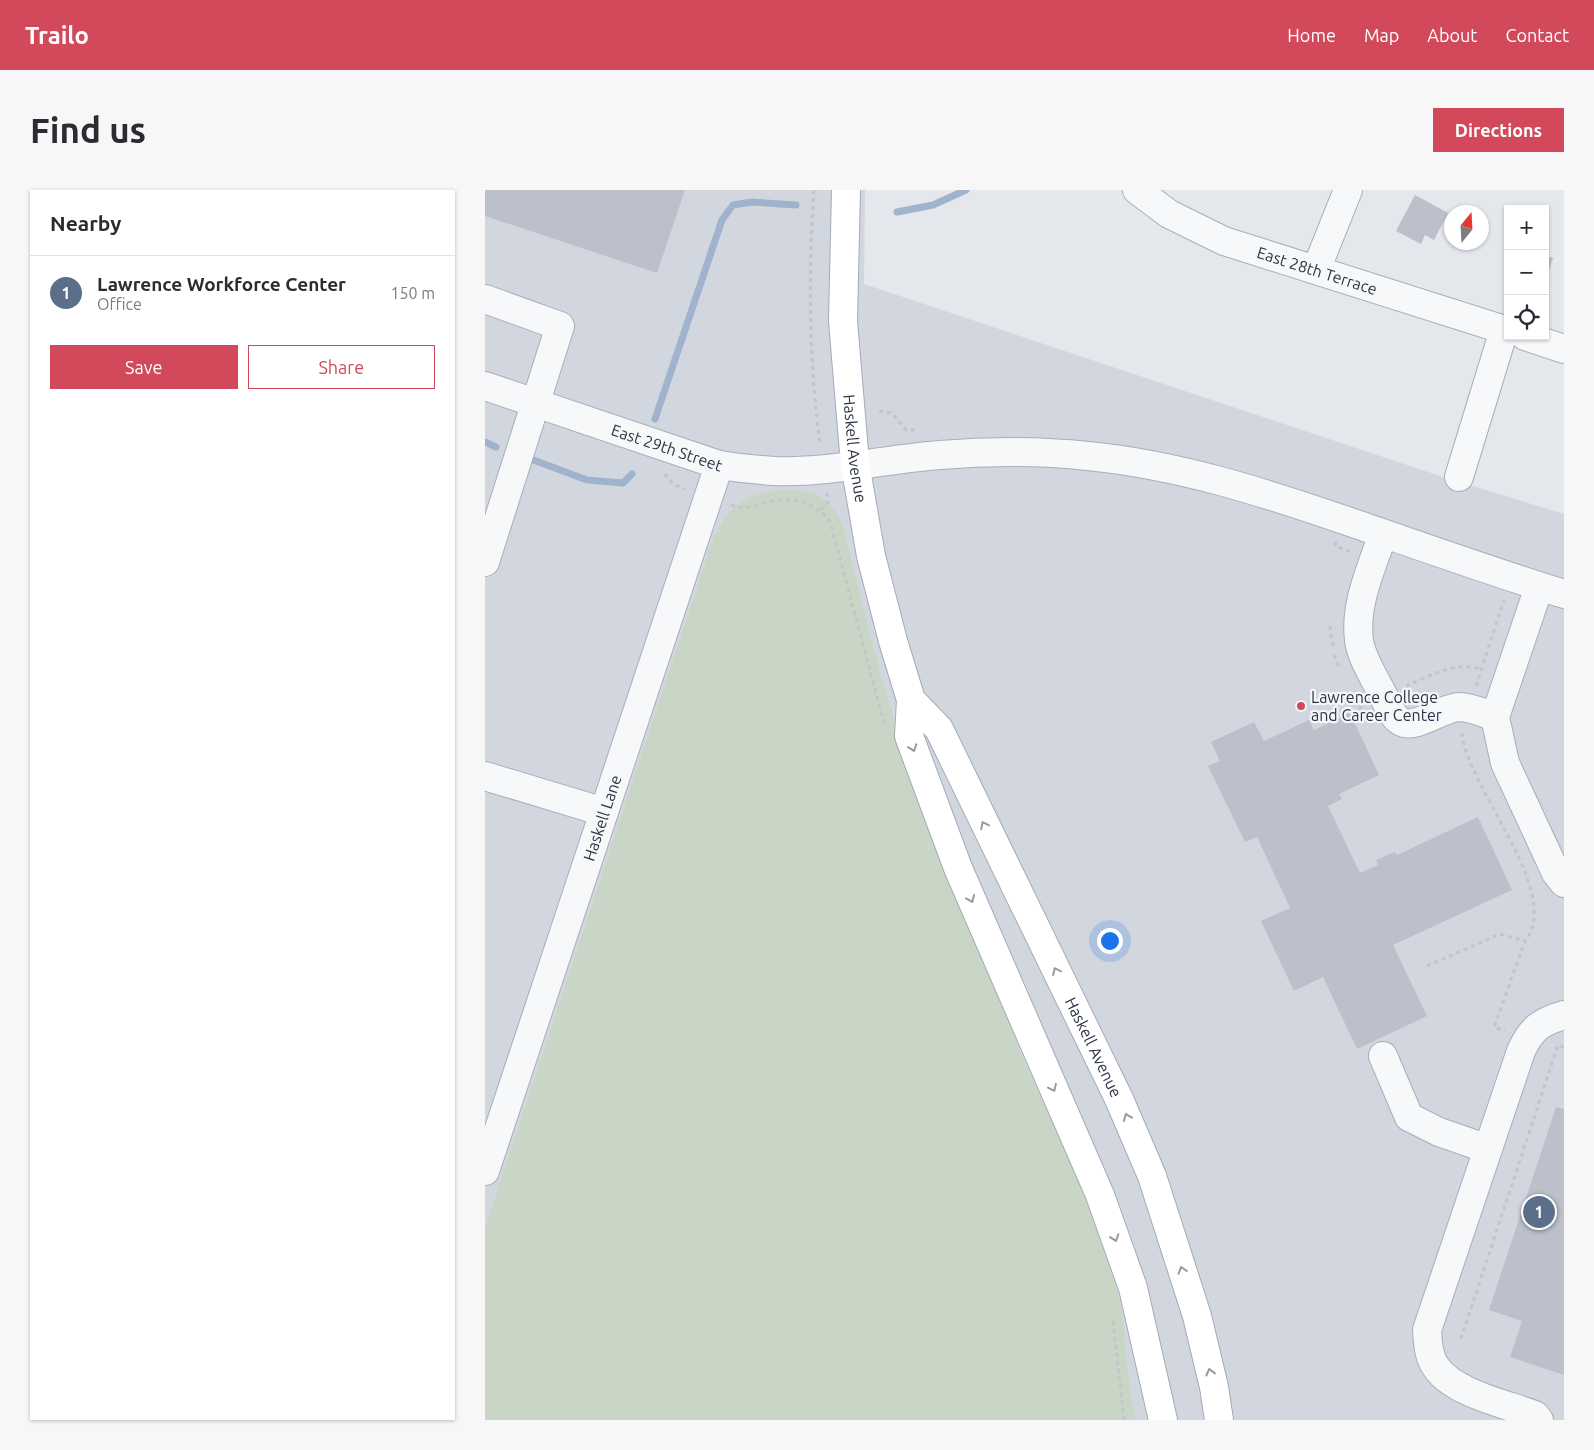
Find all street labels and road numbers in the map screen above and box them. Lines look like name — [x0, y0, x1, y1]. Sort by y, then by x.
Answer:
street label: East 28th Terrace — [1255, 243, 1379, 298]
street label: Haskell Avenue — [840, 393, 871, 504]
street label: East 29th Street — [609, 420, 725, 475]
street label: Haskell Lane — [579, 773, 625, 863]
street label: Haskell Avenue — [1062, 994, 1126, 1100]

